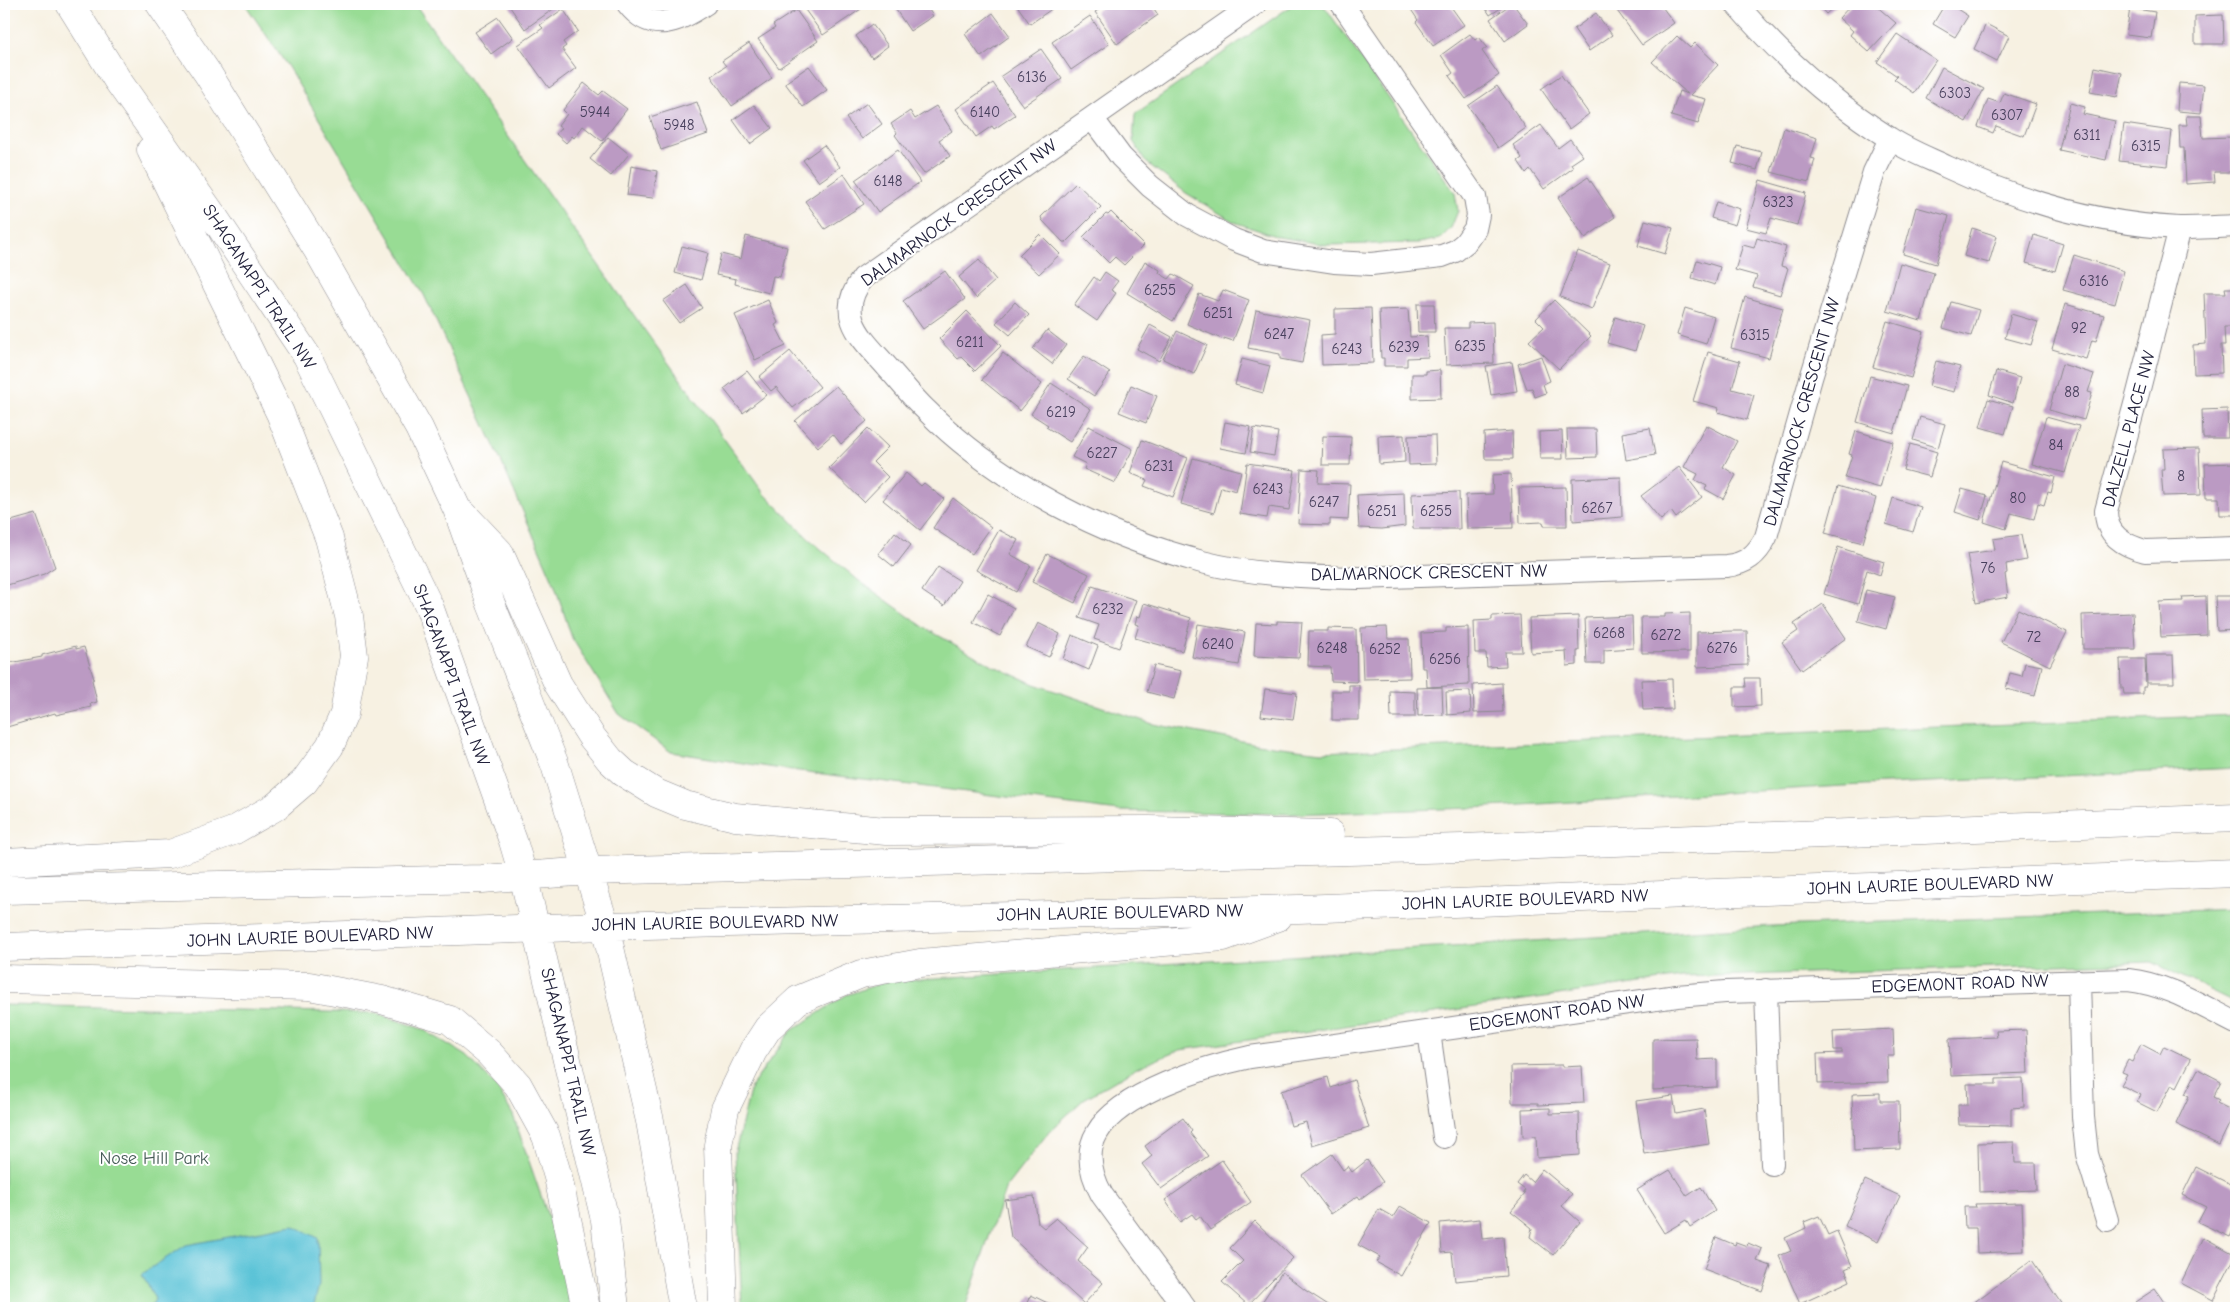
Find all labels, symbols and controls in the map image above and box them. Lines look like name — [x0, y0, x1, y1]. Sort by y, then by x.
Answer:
house number: 6136 — [1017, 68, 1047, 86]
house number: 6303 — [1939, 84, 1971, 102]
house number: 5944 — [580, 103, 610, 121]
house number: 6140 — [970, 103, 1000, 121]
house number: 6307 — [1991, 106, 2023, 124]
house number: 5948 — [663, 116, 695, 134]
house number: 6311 — [2073, 126, 2101, 144]
street label: DALMARNOCK CRESCENT NW — [857, 135, 1061, 291]
house number: 6315 — [2131, 137, 2161, 155]
house number: 6148 — [873, 172, 903, 190]
house number: 6323 — [1762, 193, 1794, 211]
street label: SHAGANAPPI TRAIL NW — [198, 201, 320, 374]
house number: 6316 — [2079, 272, 2109, 290]
house number: 6255 — [1144, 281, 1176, 299]
street label: DALMARNOCK CRESCENT NW — [1759, 295, 1845, 529]
house number: 6251 — [1203, 304, 1233, 322]
house number: 92 — [2071, 319, 2087, 337]
house number: 6247 — [1264, 325, 1294, 343]
house number: 6315 — [1740, 326, 1770, 344]
house number: 6211 — [956, 333, 984, 351]
house number: 6235 — [1454, 337, 1486, 355]
house number: 6239 — [1388, 338, 1420, 356]
house number: 6243 — [1332, 340, 1362, 358]
street label: DALZELL PLACE NW — [2098, 348, 2160, 509]
house number: 88 — [2064, 383, 2080, 401]
house number: 6219 — [1046, 403, 1076, 421]
house number: 84 — [2049, 436, 2064, 454]
house number: 6227 — [1087, 444, 1117, 462]
house number: 6231 — [1144, 457, 1174, 475]
house number: 8 — [2177, 467, 2185, 485]
house number: 6243 — [1253, 480, 1283, 498]
house number: 80 — [2010, 489, 2026, 507]
house number: 6247 — [1309, 493, 1339, 511]
house number: 6267 — [1581, 499, 1613, 517]
house number: 6251 — [1367, 502, 1397, 520]
house number: 6255 — [1420, 502, 1452, 520]
house number: 76 — [1980, 559, 1996, 577]
street label: DALMARNOCK CRESCENT NW — [1310, 560, 1548, 586]
street label: SHAGANAPPI TRAIL NW — [408, 581, 494, 769]
house number: 6232 — [1092, 600, 1124, 618]
house number: 6268 — [1593, 624, 1625, 642]
house number: 6272 — [1651, 626, 1681, 644]
house number: 72 — [2027, 628, 2041, 646]
house number: 6240 — [1202, 635, 1234, 653]
house number: 6248 — [1317, 639, 1347, 657]
house number: 6276 — [1706, 639, 1738, 657]
house number: 6252 — [1369, 640, 1401, 658]
house number: 6256 — [1429, 650, 1461, 668]
street label: JOHN LAURIE BOULEVARD NW — [1806, 870, 2054, 900]
street label: JOHN LAURIE BOULEVARD NW — [1401, 885, 1649, 915]
street label: JOHN LAURIE BOULEVARD NW — [996, 900, 1244, 926]
street label: JOHN LAURIE BOULEVARD NW — [591, 910, 839, 936]
street label: JOHN LAURIE BOULEVARD NW — [186, 922, 434, 952]
street label: SHAGANAPPI TRAIL NW — [536, 966, 600, 1158]
street label: EDGEMONT ROAD NW — [1871, 970, 2049, 998]
street label: EDGEMONT ROAD NW — [1468, 990, 1647, 1036]
park label: Nose Hill Park — [99, 1148, 209, 1169]

